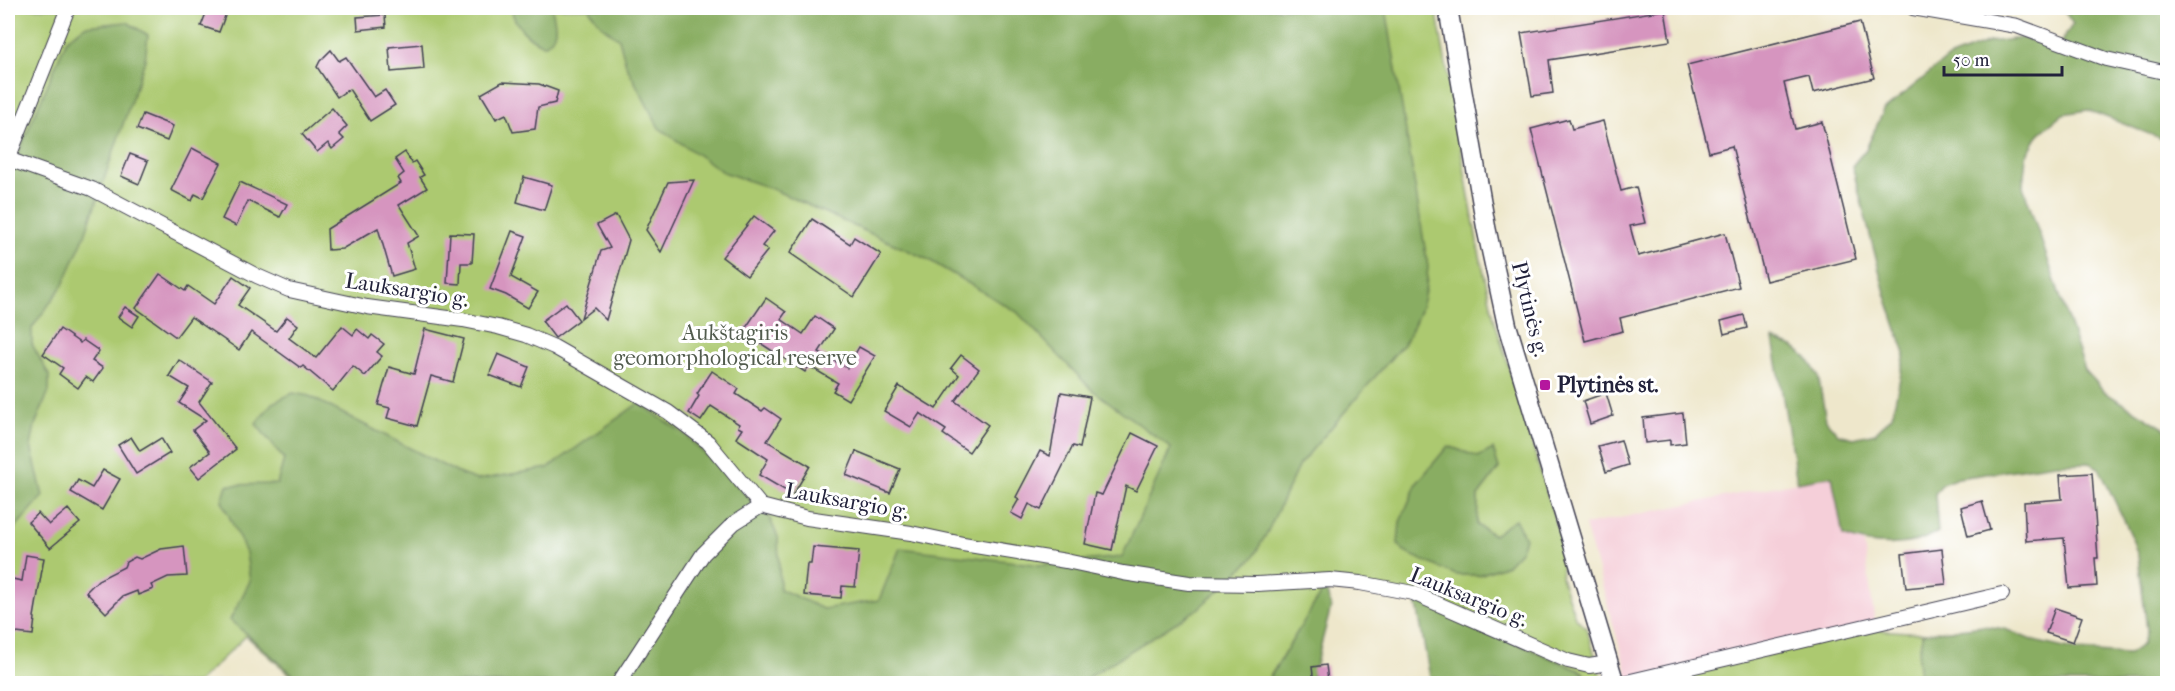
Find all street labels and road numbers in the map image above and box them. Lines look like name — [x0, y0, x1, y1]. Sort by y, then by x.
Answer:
street label: Plytinės g. — [1506, 259, 1554, 359]
street label: Lauksargio g. — [343, 267, 471, 313]
street label: Lauksargio g. — [783, 477, 911, 525]
street label: Lauksargio g. — [1406, 562, 1532, 632]

